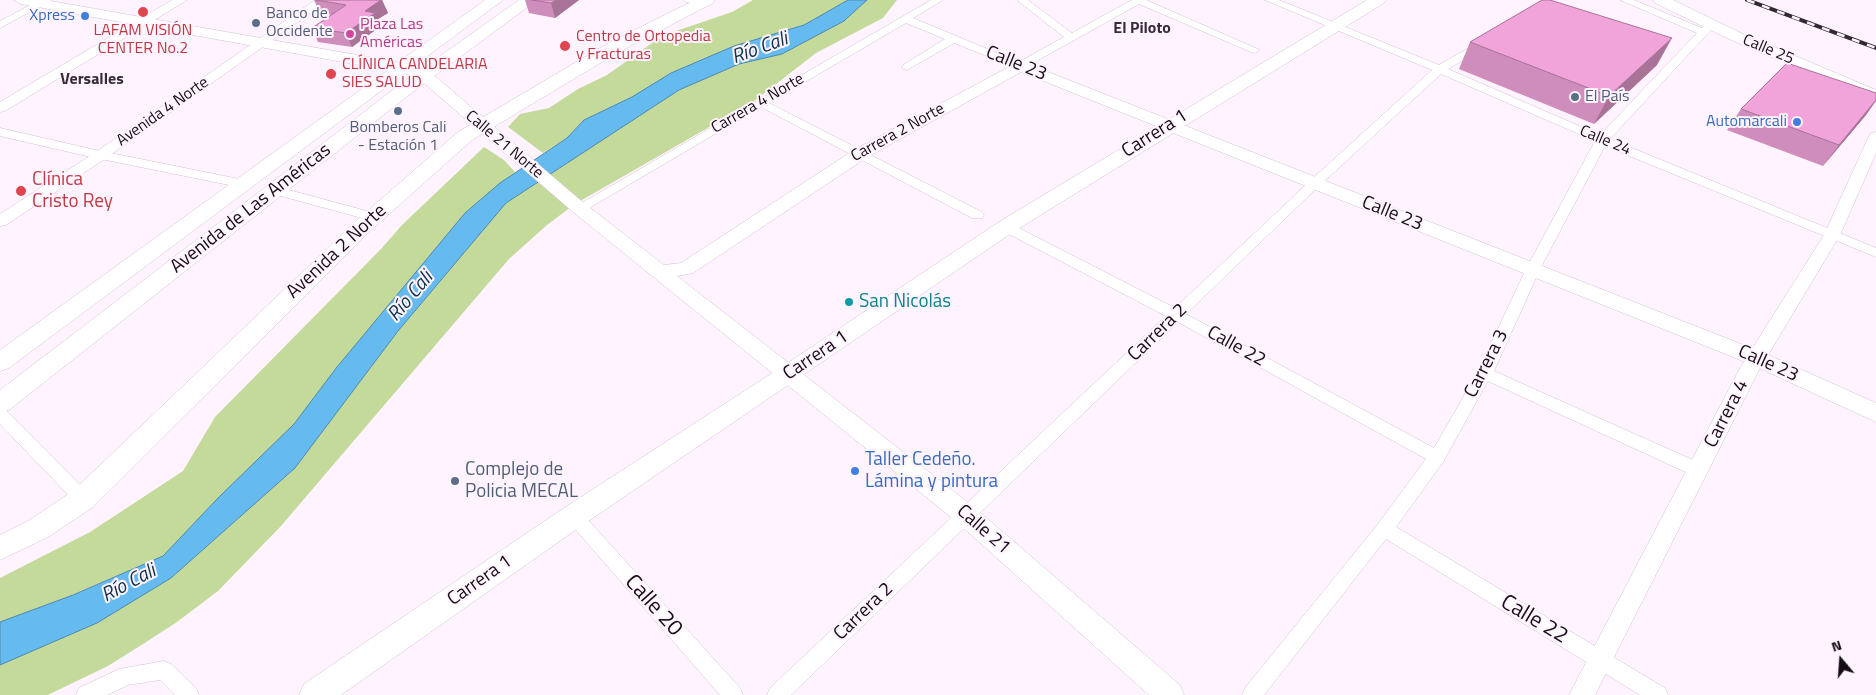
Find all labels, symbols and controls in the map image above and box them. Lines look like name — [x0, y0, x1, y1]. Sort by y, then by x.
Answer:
place label: Banco de Occidente — [266, 4, 333, 42]
marker: LAFAM VISIÓN CENTER No.2 — [136, 5, 150, 19]
place label: Xpress — [29, 6, 75, 26]
marker: Xpress — [79, 10, 91, 22]
place label: Plaza Las Américas — [360, 15, 423, 53]
marker: Banco de Occidente — [250, 17, 262, 29]
district label: El Piloto — [1113, 19, 1171, 39]
place label: LAFAM VISIÓN CENTER No.2 — [94, 21, 192, 59]
place label: Centro de Ortopedia y Fracturas — [576, 27, 711, 65]
marker: Plaza Las Américas — [344, 28, 356, 40]
water label: Río Cali — [729, 28, 791, 70]
street label: Calle 25 — [1740, 31, 1796, 69]
marker: Centro de Ortopedia y Fracturas — [558, 39, 572, 53]
street label: Calle 23 — [982, 42, 1050, 86]
place label: CLÍNICA CANDELARIA SIES SALUD — [342, 55, 488, 93]
marker: CLÍNICA CANDELARIA SIES SALUD — [324, 67, 338, 81]
district label: Versalles — [60, 70, 124, 90]
street label: Carrera 4 Norte — [708, 70, 808, 138]
street label: Avenida 4 Norte — [113, 73, 213, 151]
place label: El País — [1585, 87, 1629, 107]
marker: El País — [1569, 91, 1581, 103]
street label: Carrera 2 Norte — [848, 99, 948, 167]
marker: Bomberos Cali - Estación 1 — [392, 105, 404, 117]
street label: Carrera 1 — [1118, 105, 1192, 163]
street label: Calle 21 Norte — [461, 107, 547, 183]
place label: Automarcali — [1706, 112, 1787, 132]
marker: Automarcali — [1791, 116, 1803, 128]
place label: Bomberos Cali - Estación 1 — [350, 118, 446, 156]
street label: Calle 24 — [1577, 122, 1633, 160]
street label: Avenida de Las Américas — [166, 139, 336, 279]
place label: Clínica Cristo Rey — [32, 169, 113, 213]
marker: Clínica Cristo Rey — [14, 184, 28, 198]
street label: Calle 23 — [1358, 192, 1426, 236]
street label: Avenida 2 Norte — [282, 200, 392, 304]
water label: Río Cali — [383, 267, 439, 327]
place label: San Nicolás — [859, 291, 951, 313]
marker: San Nicolás — [843, 296, 855, 308]
street label: Carrera 2 — [1124, 299, 1192, 367]
street label: Calle 22 — [1203, 322, 1269, 372]
street label: Carrera 1 — [779, 326, 853, 386]
street label: Carrera 3 — [1460, 326, 1514, 402]
street label: Calle 23 — [1734, 341, 1802, 387]
street label: Carrera 4 — [1700, 376, 1754, 452]
place label: Taller Cedeño. Lámina y pintura — [865, 449, 998, 493]
place label: Complejo de Policia MECAL — [465, 459, 578, 503]
marker: Taller Cedeño. Lámina y pintura — [849, 465, 861, 477]
marker: Complejo de Policia MECAL — [449, 475, 461, 487]
street label: Calle 21 — [951, 501, 1015, 559]
street label: Carrera 1 — [443, 551, 517, 611]
water label: Río Cali — [98, 560, 160, 608]
street label: Calle 20 — [619, 570, 687, 642]
street label: Carrera 2 — [830, 578, 898, 646]
street label: Calle 22 — [1496, 590, 1572, 650]
text: N — [1828, 634, 1844, 657]
north arrow — [1816, 635, 1866, 685]

